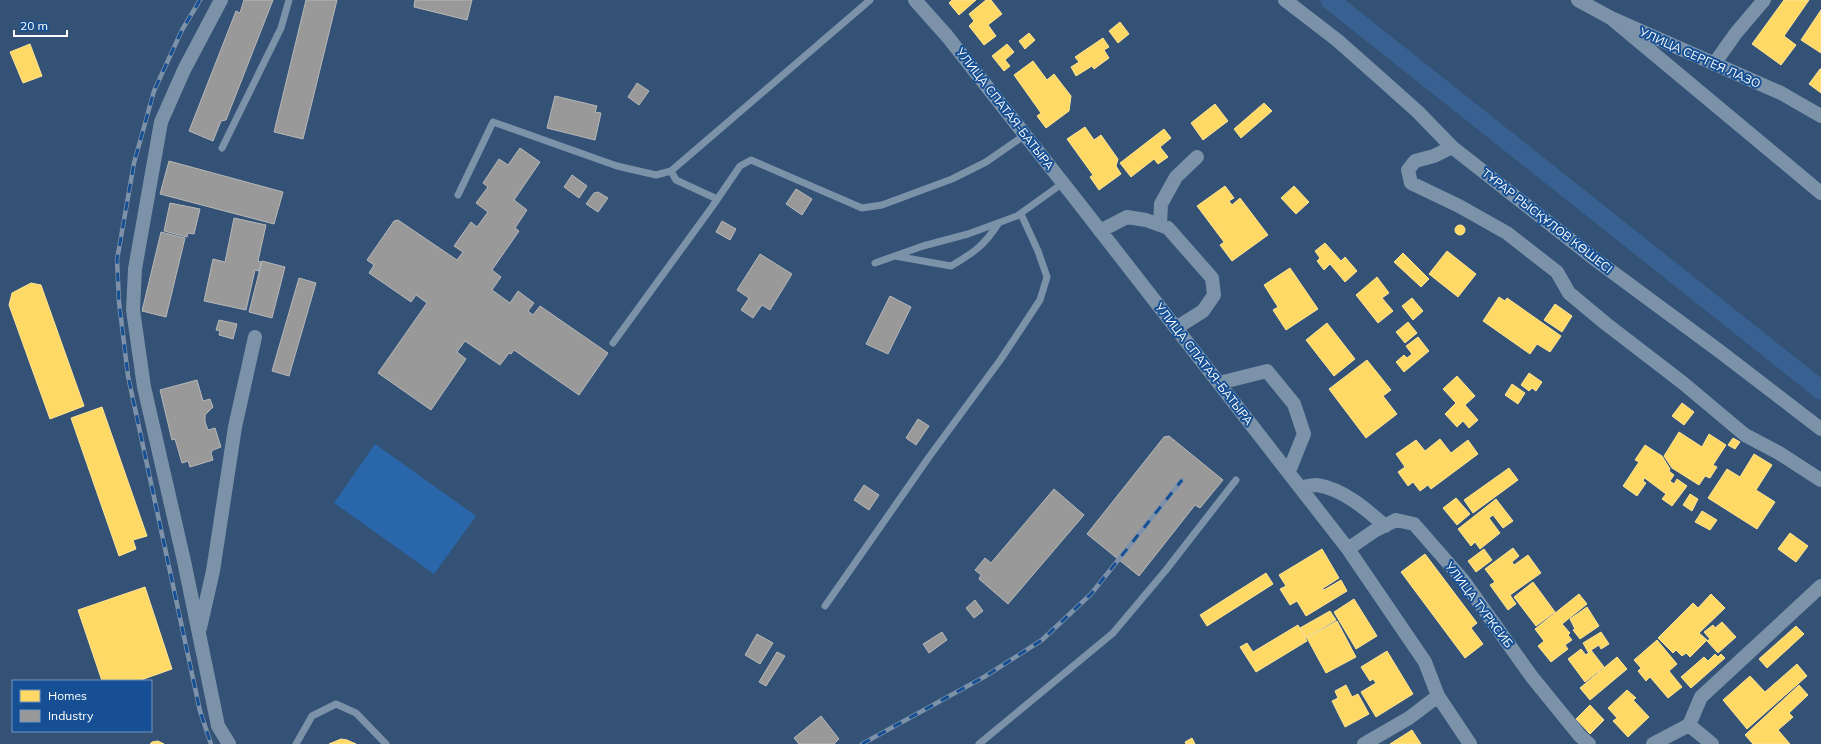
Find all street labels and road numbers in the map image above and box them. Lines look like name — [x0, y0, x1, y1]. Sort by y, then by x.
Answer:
street label: УЛИЦА СЕРГЕЯ ЛАЗО — [1636, 24, 1763, 91]
street label: УЛИЦА СПАТАЯ-БАТЫРА — [952, 44, 1058, 173]
street label: ТҰРАР РЫСҚҰЛОВ КӨШЕСІ — [1479, 165, 1616, 276]
street label: УЛИЦА СПАТАЯ-БАТЫРА — [1151, 299, 1257, 428]
street label: УЛИЦА ТУРКСИБ — [1442, 558, 1517, 651]

